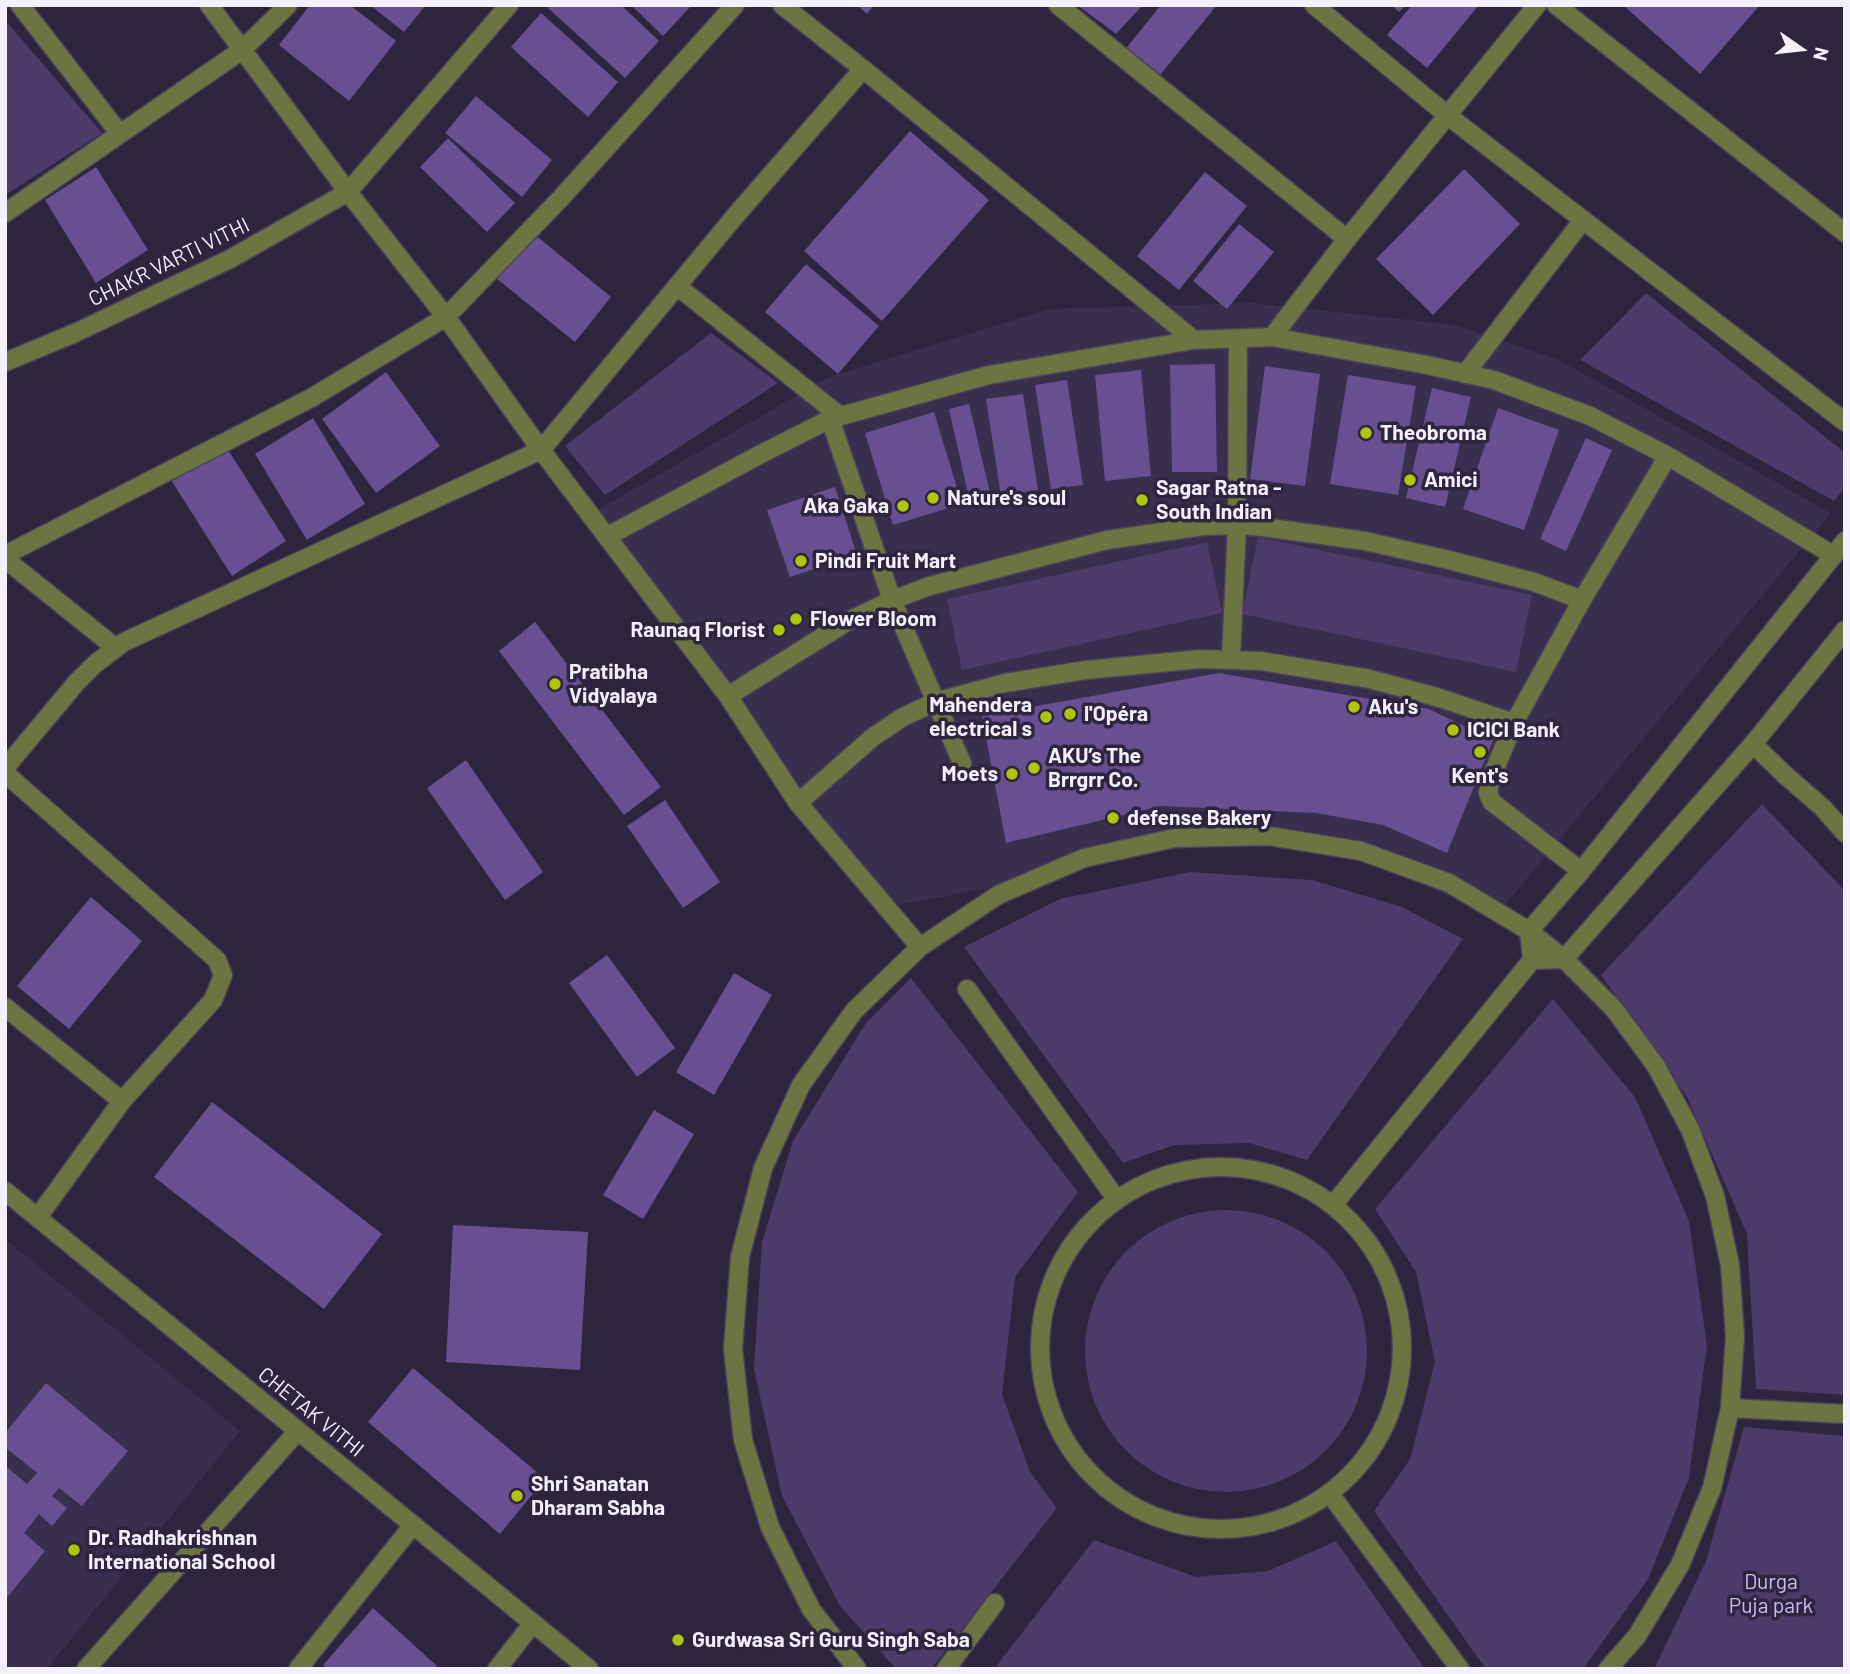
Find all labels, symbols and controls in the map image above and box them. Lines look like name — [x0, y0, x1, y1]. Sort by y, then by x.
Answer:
north arrow — [1766, 14, 1836, 84]
text: N — [1809, 45, 1835, 63]
street label: CHAKR VARTI VITHI — [84, 212, 254, 312]
place label: Theobroma — [1380, 420, 1487, 446]
marker: Theobroma — [1358, 425, 1374, 441]
place label: Amici — [1424, 467, 1478, 493]
marker: Amici — [1402, 472, 1418, 488]
place label: Sagar Ratna - South Indian — [1156, 475, 1282, 525]
place label: Nature's soul — [947, 485, 1066, 511]
marker: Nature's soul — [925, 490, 941, 506]
marker: Sagar Ratna - South Indian — [1134, 492, 1150, 508]
place label: Aka Gaka — [803, 493, 889, 519]
marker: Aka Gaka — [895, 498, 911, 514]
place label: Pindi Fruit Mart — [815, 548, 956, 574]
marker: Pindi Fruit Mart — [793, 553, 809, 569]
place label: Flower Bloom — [810, 606, 937, 632]
marker: Flower Bloom — [788, 611, 804, 627]
place label: Raunaq Florist — [630, 617, 765, 643]
marker: Raunaq Florist — [771, 622, 787, 638]
place label: Pratibha Vidyalaya — [569, 659, 657, 709]
marker: Pratibha Vidyalaya — [547, 676, 563, 692]
place label: Mahendera electrical s — [929, 692, 1032, 742]
place label: Aku's — [1368, 694, 1418, 720]
marker: Aku's — [1346, 699, 1362, 715]
place label: l'Opéra — [1084, 701, 1148, 727]
marker: l'Opéra — [1062, 706, 1078, 722]
marker: Mahendera electrical s — [1038, 709, 1054, 725]
place label: ICICI Bank — [1467, 717, 1560, 743]
marker: ICICI Bank — [1445, 722, 1461, 738]
place label: AKU’s The Brrgrr Co. — [1048, 743, 1141, 793]
marker: Kent's — [1472, 744, 1488, 760]
marker: AKU’s The Brrgrr Co. — [1026, 760, 1042, 776]
place label: Moets — [942, 761, 998, 787]
place label: Kent's — [1452, 763, 1508, 789]
marker: Moets — [1004, 766, 1020, 782]
place label: defense Bakery — [1127, 805, 1271, 831]
marker: defense Bakery — [1105, 810, 1121, 826]
street label: CHETAK VITHI — [253, 1362, 369, 1462]
place label: Shri Sanatan Dharam Sabha — [531, 1471, 665, 1521]
marker: Shri Sanatan Dharam Sabha — [509, 1488, 525, 1504]
place label: Dr. Radhakrishnan International School — [88, 1525, 275, 1575]
marker: Dr. Radhakrishnan International School — [66, 1542, 82, 1558]
park label: Durga Puja park — [1729, 1569, 1813, 1619]
place label: Gurdwasa Sri Guru Singh Saba — [692, 1627, 970, 1653]
marker: Gurdwasa Sri Guru Singh Saba — [670, 1632, 686, 1648]

